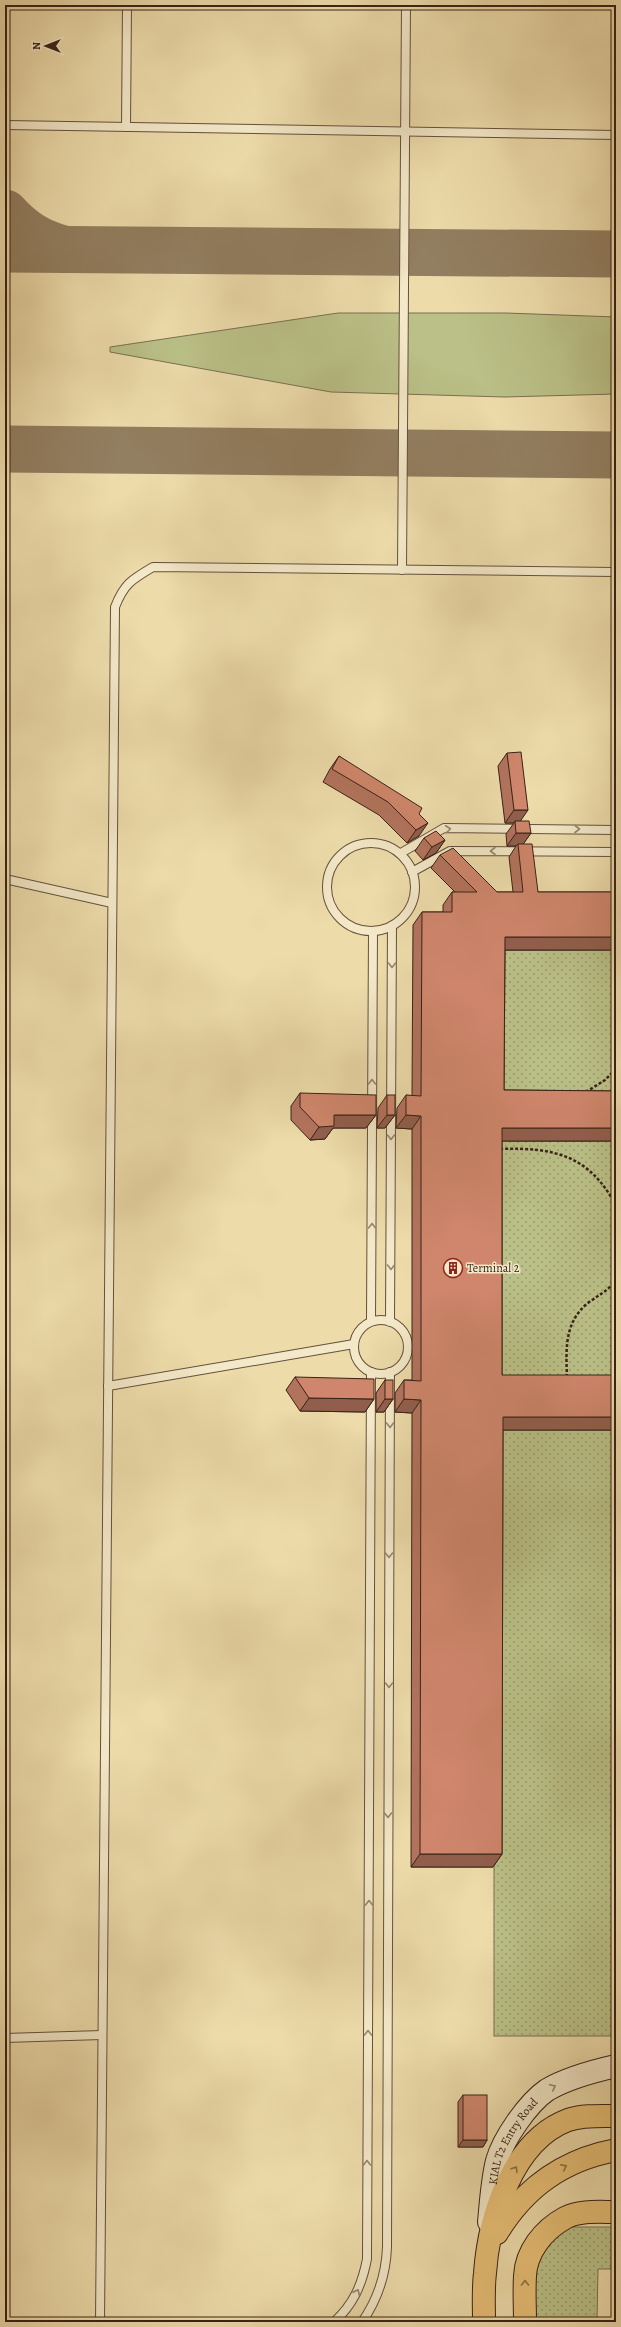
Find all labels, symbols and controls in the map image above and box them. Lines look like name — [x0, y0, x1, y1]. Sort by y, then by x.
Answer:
north arrow — [26, 26, 66, 66]
text: N — [29, 42, 44, 50]
one-way arrow — [444, 825, 451, 834]
one-way arrow — [574, 825, 580, 833]
one-way arrow — [490, 847, 496, 855]
one-way arrow — [388, 962, 396, 968]
one-way arrow — [368, 1079, 376, 1085]
one-way arrow — [387, 1134, 395, 1140]
one-way arrow — [368, 1223, 376, 1229]
building icon: Terminal 2 — [442, 1257, 464, 1279]
place label: Terminal 2 — [467, 1260, 520, 1276]
one-way arrow — [386, 1264, 395, 1270]
one-way arrow — [386, 1422, 394, 1428]
one-way arrow — [385, 1552, 393, 1558]
one-way arrow — [385, 1682, 393, 1688]
one-way arrow — [384, 1812, 392, 1818]
one-way arrow — [365, 1900, 373, 1906]
one-way arrow — [364, 2030, 372, 2036]
one-way arrow — [549, 2084, 557, 2092]
street label: KIAL T2 Entry Road — [485, 2094, 542, 2186]
one-way arrow — [363, 2160, 371, 2166]
one-way arrow — [560, 2164, 567, 2172]
one-way arrow — [510, 2166, 518, 2173]
one-way arrow — [521, 2280, 529, 2286]
one-way arrow — [352, 2288, 360, 2296]

